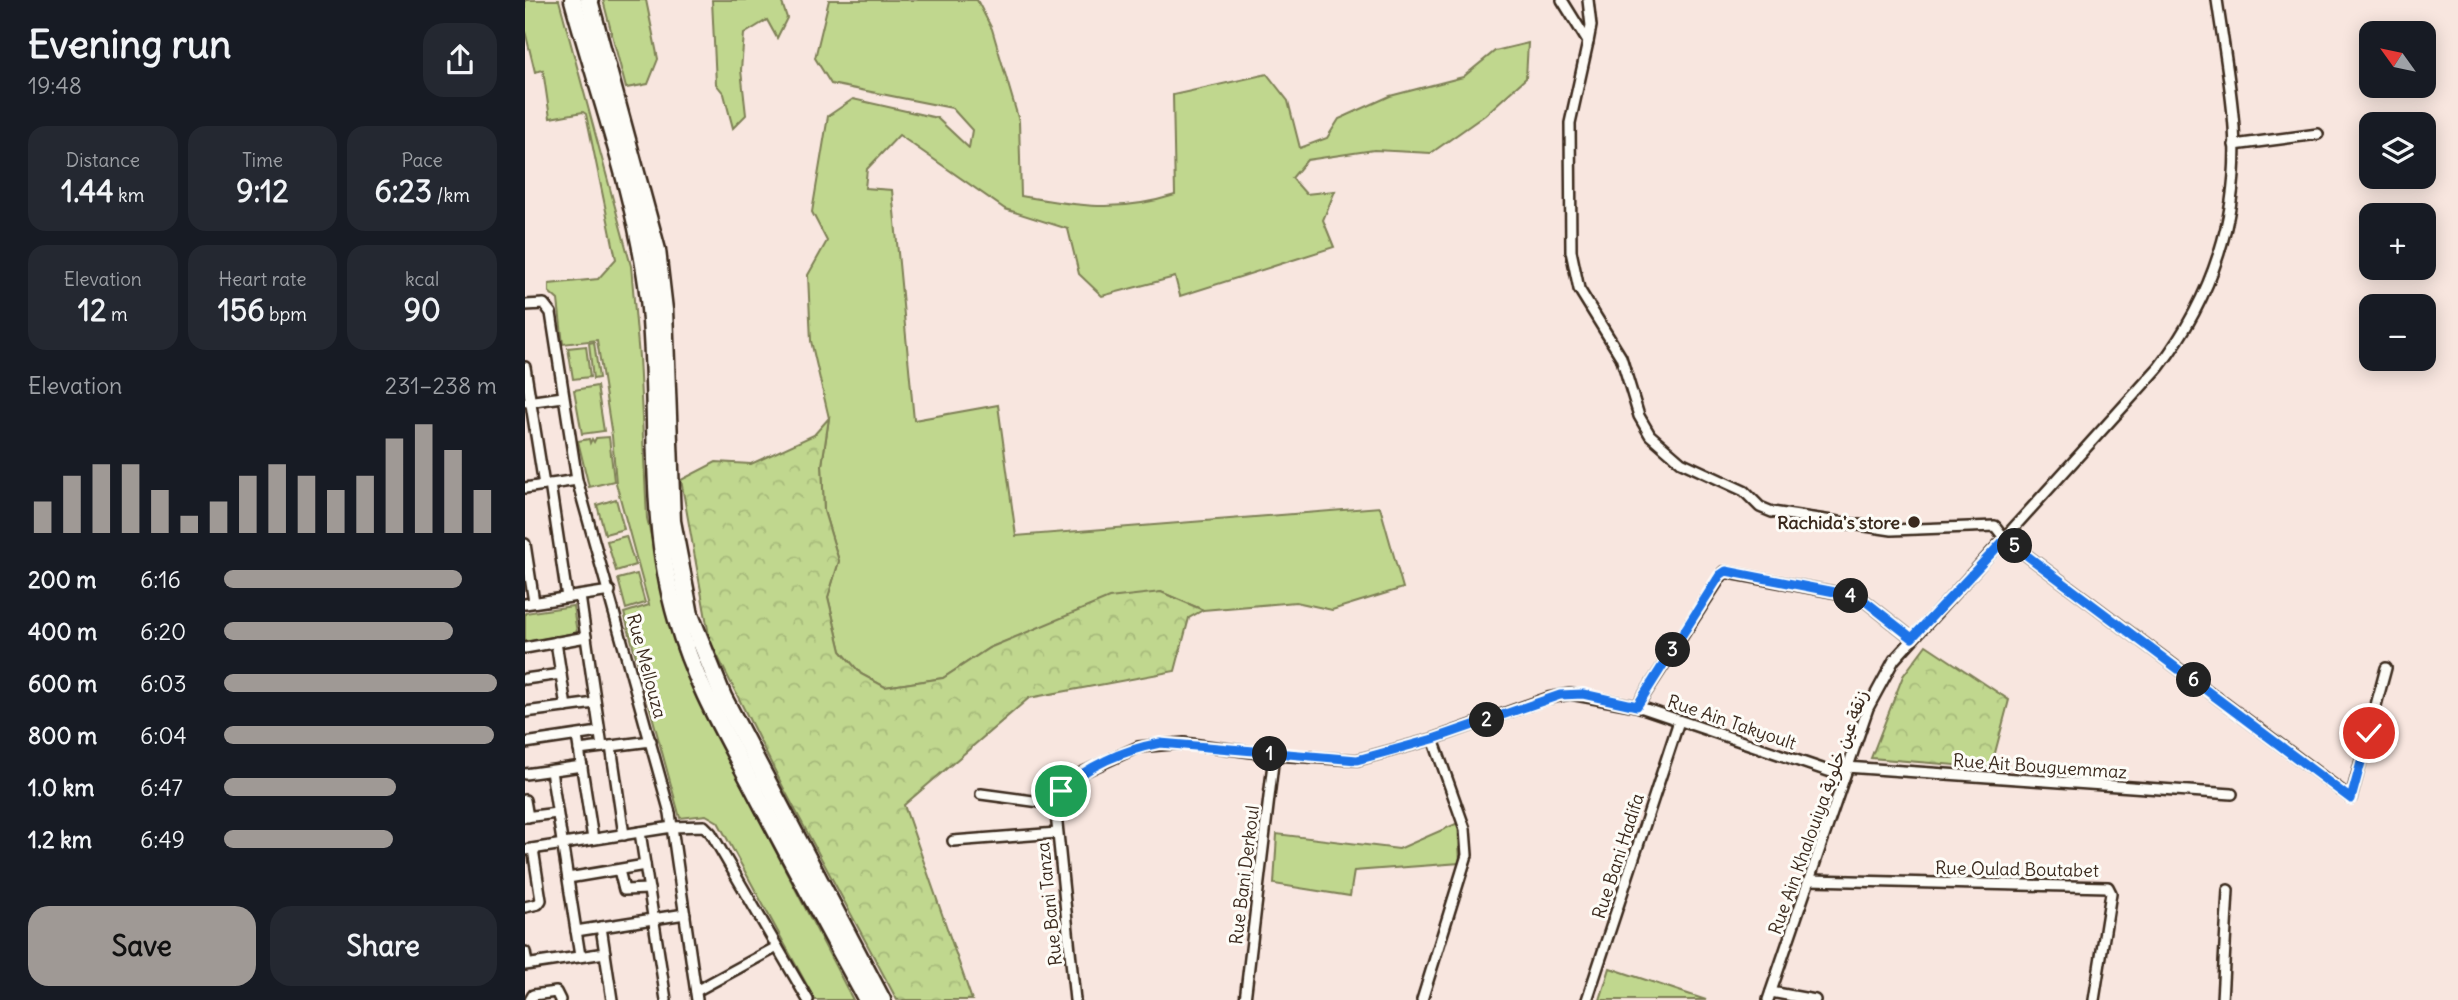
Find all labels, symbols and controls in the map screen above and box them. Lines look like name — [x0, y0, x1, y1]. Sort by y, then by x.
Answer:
text: Evening run — [28, 21, 231, 68]
north arrow — [2359, 21, 2436, 98]
map controls — [2359, 21, 2436, 371]
button: share — [423, 23, 497, 97]
text: 19:48 — [28, 71, 82, 100]
button: layers — [2359, 112, 2436, 189]
text: Distance — [66, 148, 140, 172]
text: Time — [242, 148, 283, 172]
text: Pace — [402, 148, 443, 172]
text: 1.44 — [61, 172, 114, 210]
text: 9:12 — [236, 172, 289, 210]
text: 6:23 — [374, 172, 432, 210]
text: km — [114, 183, 144, 207]
text: /km — [432, 183, 470, 207]
button: + — [2359, 203, 2436, 280]
text: Elevation — [64, 267, 142, 291]
text: Heart rate — [218, 267, 307, 291]
text: kcal — [405, 267, 439, 291]
text: 12 — [78, 291, 106, 329]
text: 156 — [218, 291, 264, 329]
text: 90 — [404, 291, 441, 329]
button: − — [2359, 294, 2436, 371]
text: m — [106, 302, 128, 326]
text: bpm — [264, 302, 307, 326]
text: Elevation — [28, 371, 122, 400]
text: 231–238 m — [385, 371, 497, 400]
place label: Rachida's store — [1777, 511, 1900, 534]
marker: Rachida's store — [1906, 514, 1922, 530]
pin: 5 — [1997, 528, 2033, 564]
text: 5 — [2009, 533, 2020, 557]
text: 200 m — [28, 565, 97, 594]
text: 6:16 — [140, 565, 181, 594]
pin: 4 — [1833, 578, 1869, 614]
text: 4 — [1845, 583, 1856, 607]
street label: Rue Mellouza — [622, 611, 672, 721]
text: 400 m — [28, 617, 97, 646]
text: 6:20 — [140, 617, 186, 646]
pin: 3 — [1655, 632, 1691, 668]
text: 3 — [1667, 637, 1678, 661]
pin: 6 — [2177, 662, 2211, 698]
text: 6 — [2188, 667, 2199, 691]
text: 600 m — [28, 669, 97, 698]
text: 6:03 — [140, 669, 187, 698]
street label: Rue Ain Khalouiya زنقة عين خلوية — [1763, 687, 1874, 938]
street label: Rue Ain Takyoult — [1665, 689, 1799, 755]
pin: 2 — [1469, 702, 1504, 738]
pin — [2339, 703, 2399, 763]
text: 2 — [1481, 707, 1492, 731]
icon: check — [2350, 714, 2388, 752]
text: 800 m — [28, 721, 97, 750]
text: 6:04 — [140, 721, 187, 750]
pin: 1 — [1253, 736, 1287, 772]
text: 1 — [1266, 741, 1273, 765]
street label: Rue Ait Bouguemmaz — [1952, 748, 2128, 784]
pin — [1031, 761, 1091, 821]
icon: arrive — [1042, 772, 1080, 810]
text: 1.0 km — [28, 773, 94, 802]
text: 6:47 — [140, 773, 183, 802]
street label: Rue Bani Hadifa — [1587, 791, 1649, 921]
street label: Rue Bani Derkoul — [1224, 804, 1264, 946]
text: 1.2 km — [28, 825, 92, 854]
text: 6:49 — [140, 825, 185, 854]
street label: Rue Bani Tanza — [1031, 841, 1067, 967]
street label: Rue Oulad Boutabet — [1935, 856, 2099, 882]
button: Save — [28, 906, 256, 986]
button: Share — [270, 906, 497, 986]

